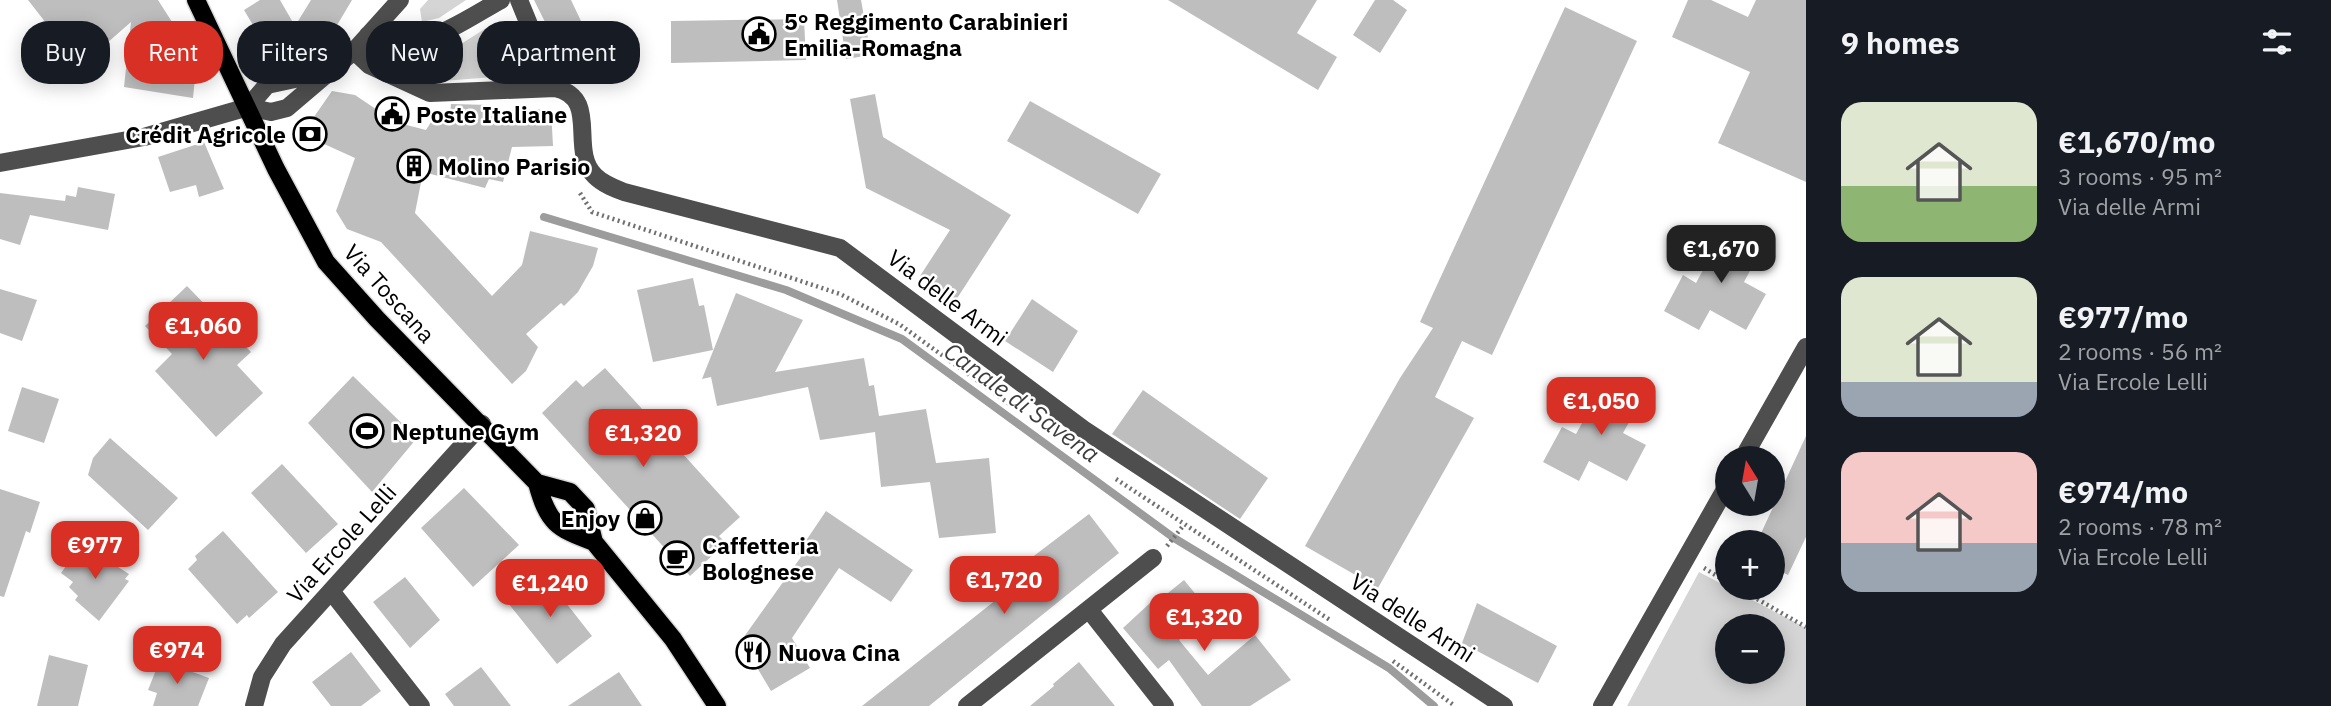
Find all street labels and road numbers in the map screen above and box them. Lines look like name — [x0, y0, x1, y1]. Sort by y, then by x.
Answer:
street label: Via Toscana — [338, 237, 442, 349]
street label: Via delle Armi — [882, 242, 1014, 352]
street label: Via Ercole Lelli — [280, 477, 402, 609]
street label: Via delle Armi — [1345, 566, 1481, 668]

